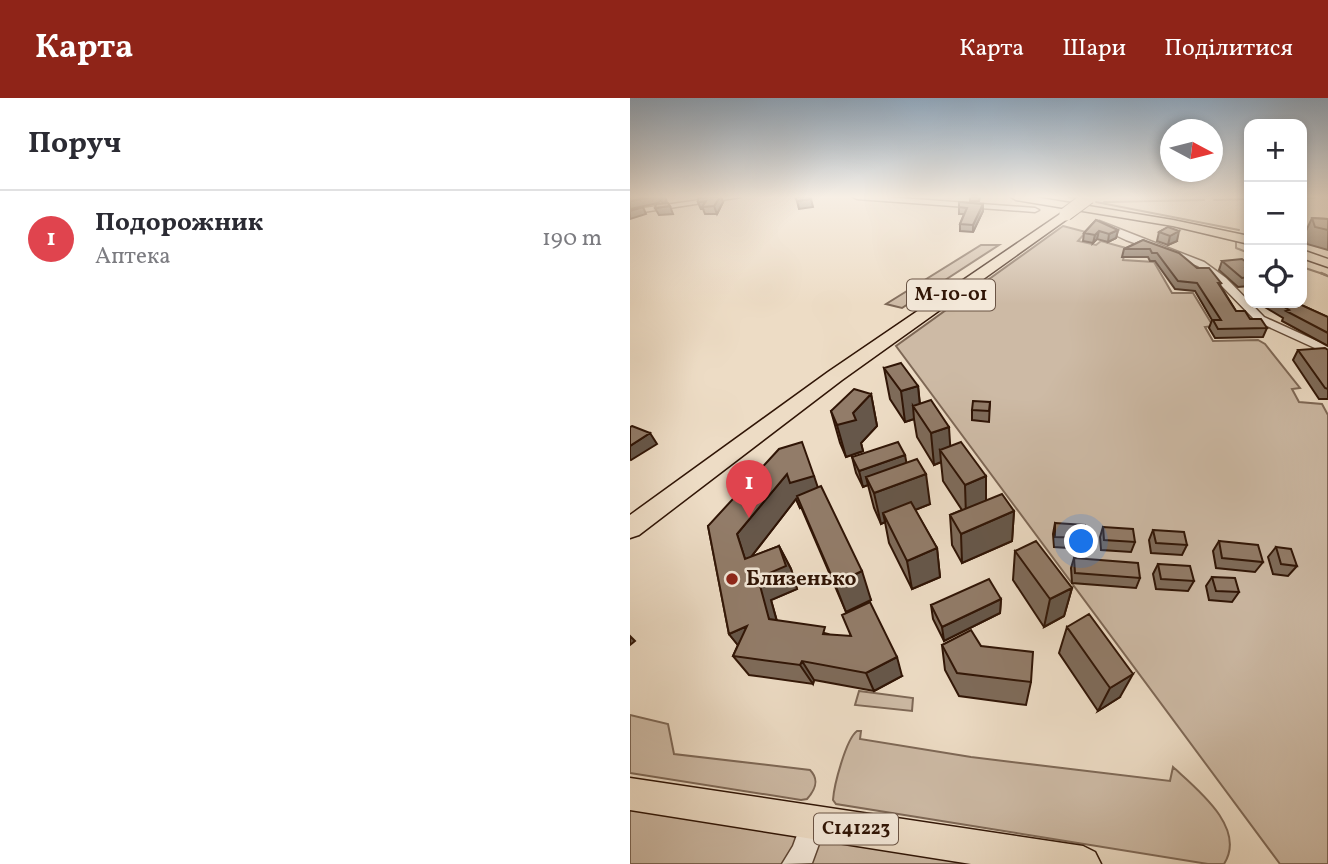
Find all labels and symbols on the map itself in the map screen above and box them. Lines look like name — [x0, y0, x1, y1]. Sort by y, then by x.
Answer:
north arrow — [1160, 119, 1223, 182]
road number: М-10-01 — [907, 280, 995, 310]
pin: 1 — [726, 460, 772, 518]
your location — [1064, 524, 1098, 558]
place label: Близенько — [746, 565, 856, 594]
marker: Близенько — [724, 571, 740, 587]
road number: С141223 — [814, 814, 898, 844]

